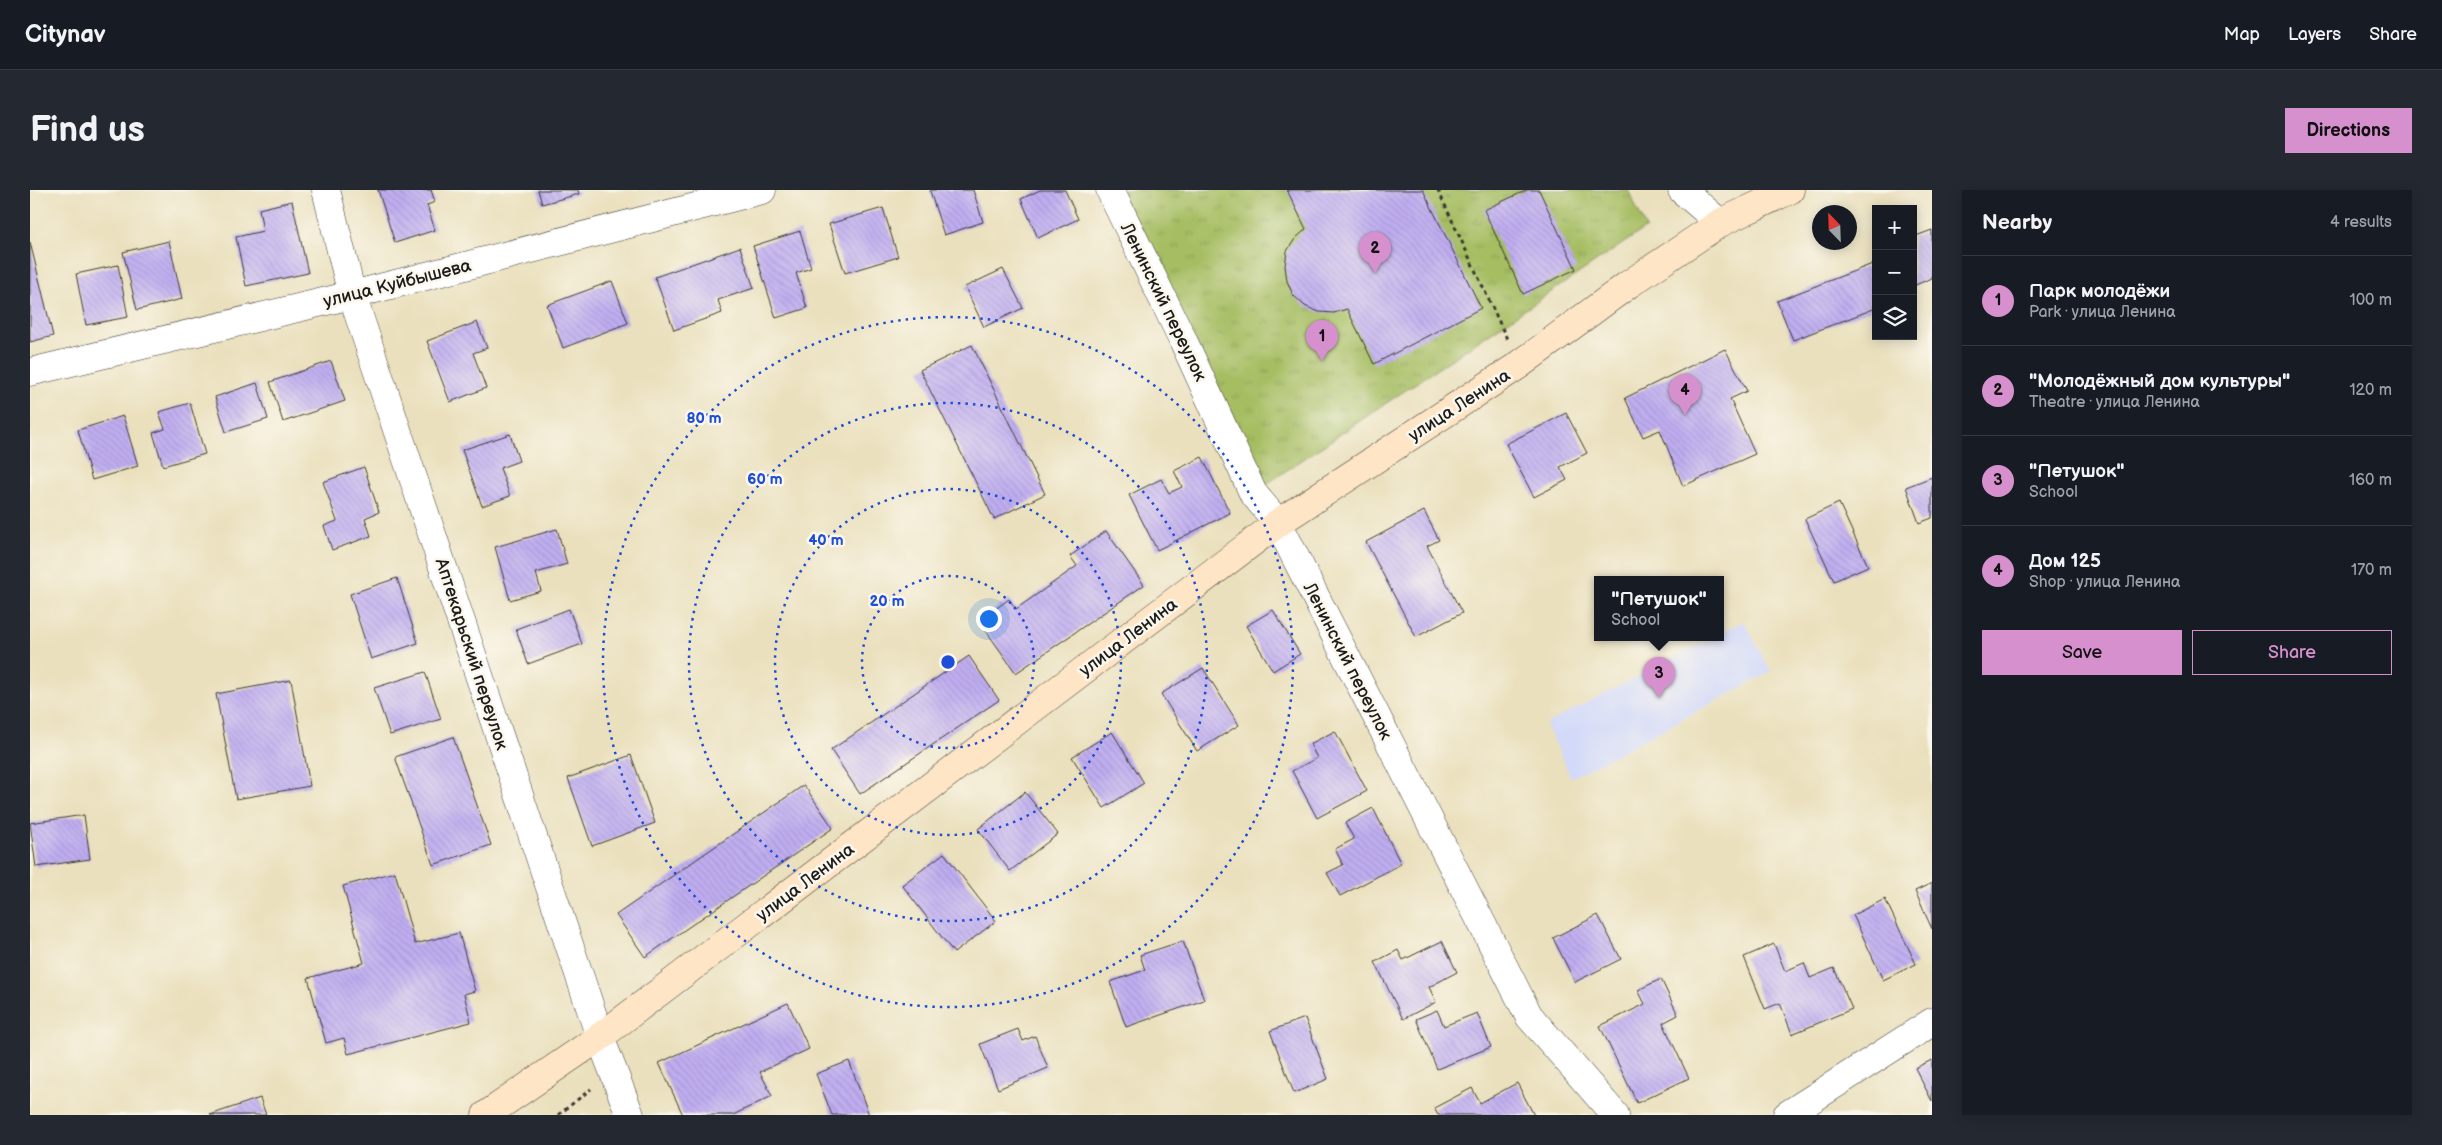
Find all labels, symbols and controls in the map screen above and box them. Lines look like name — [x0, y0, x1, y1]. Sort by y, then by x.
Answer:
text: Citynav — [25, 20, 106, 49]
text: Map — [2224, 24, 2260, 45]
text: Layers — [2288, 24, 2341, 45]
text: Share — [2369, 24, 2417, 45]
button: Directions — [2285, 108, 2412, 153]
text: Find us — [30, 109, 145, 152]
north arrow — [1812, 205, 1857, 250]
map controls — [1872, 205, 1917, 340]
button: + — [1872, 205, 1917, 250]
text: Nearby — [1982, 210, 2052, 235]
text: 4 results — [2330, 213, 2392, 232]
street label: Ленинский переулок — [1116, 219, 1211, 385]
pin: 2 — [1359, 232, 1391, 273]
button: − — [1872, 250, 1917, 295]
street label: улица Куйбышева — [321, 255, 474, 312]
text: Парк молодёжи — [2029, 280, 2170, 303]
text: 1 — [1995, 291, 2001, 310]
text: 100 m — [2349, 291, 2392, 310]
button: layers — [1872, 295, 1917, 340]
text: Park · улица Ленина — [2029, 303, 2176, 322]
pin: 1 — [1306, 320, 1338, 361]
street label: улица Ленина — [1404, 365, 1514, 446]
text: "Молодёжный дом культуры" — [2029, 370, 2290, 393]
pin: 4 — [1669, 374, 1701, 415]
text: 2 — [1993, 381, 2003, 400]
text: 120 m — [2349, 381, 2392, 400]
text: Theatre · улица Ленина — [2029, 393, 2200, 412]
text: 80 m — [686, 409, 722, 428]
text: "Петушок" — [2029, 460, 2124, 483]
text: 60 m — [747, 470, 783, 489]
text: 3 — [1993, 471, 2003, 490]
text: 160 m — [2349, 471, 2392, 490]
text: School — [2029, 483, 2078, 502]
text: 40 m — [808, 531, 844, 550]
text: Дом 125 — [2029, 550, 2101, 573]
street label: Аптекарьский переулок — [430, 555, 513, 753]
text: 4 — [1993, 561, 2003, 580]
text: 170 m — [2351, 561, 2392, 580]
text: Shop · улица Ленина — [2029, 573, 2181, 592]
popup — [1594, 576, 1724, 641]
street label: Ленинский переулок — [1298, 578, 1397, 744]
text: "Петушок" — [1611, 588, 1707, 611]
text: 20 m — [870, 592, 905, 611]
street label: улица Ленина — [1075, 594, 1182, 681]
your location — [976, 606, 1002, 632]
text: School — [1611, 611, 1660, 630]
button: Save — [1982, 630, 2182, 675]
button: Share — [2192, 630, 2392, 675]
centre of rings — [939, 653, 957, 671]
pin: 3 — [1643, 657, 1675, 698]
street label: улица Ленина — [752, 839, 859, 926]

